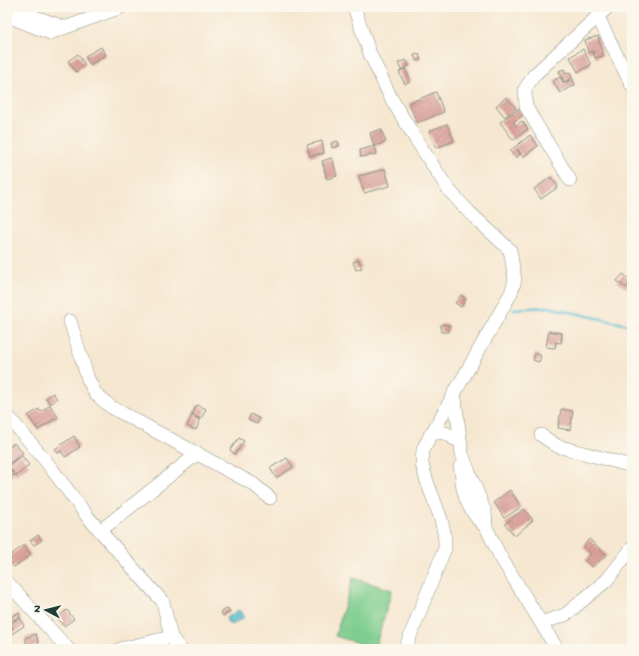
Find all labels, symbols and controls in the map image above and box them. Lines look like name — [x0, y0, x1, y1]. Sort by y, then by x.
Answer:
north arrow — [26, 590, 66, 630]
text: N — [32, 605, 44, 613]

